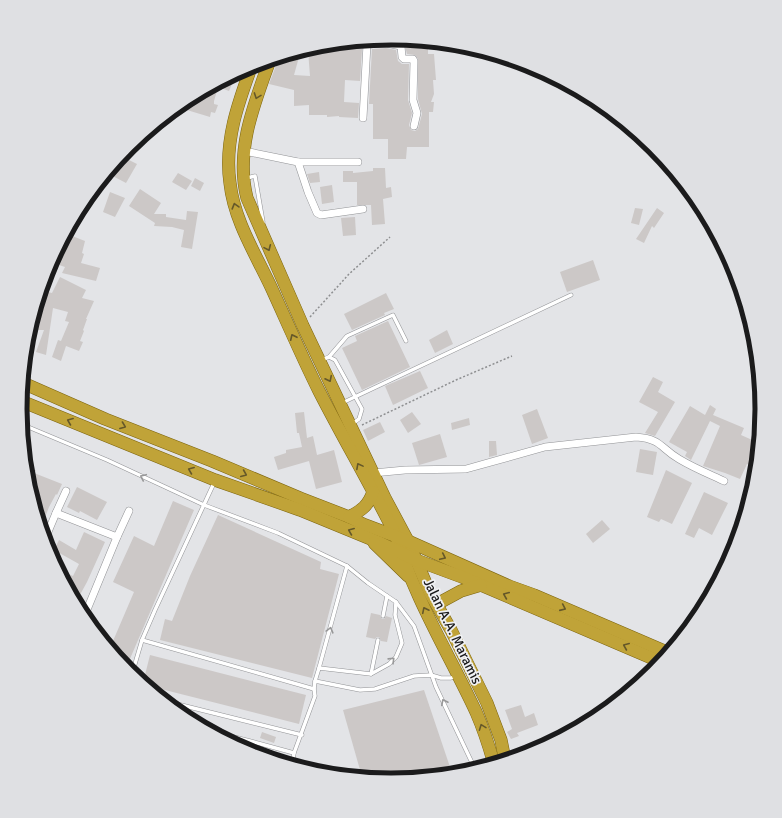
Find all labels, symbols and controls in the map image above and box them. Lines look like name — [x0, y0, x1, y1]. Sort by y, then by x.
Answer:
one-way arrow — [253, 93, 261, 100]
one-way arrow — [231, 203, 240, 210]
one-way arrow — [264, 244, 272, 251]
one-way arrow — [290, 334, 298, 342]
one-way arrow — [324, 374, 332, 382]
one-way arrow — [67, 418, 74, 426]
one-way arrow — [119, 422, 126, 430]
one-way arrow — [356, 462, 364, 470]
one-way arrow — [187, 466, 194, 474]
one-way arrow — [239, 469, 247, 477]
one-way arrow — [140, 474, 148, 482]
one-way arrow — [348, 528, 355, 536]
one-way arrow — [439, 552, 447, 560]
street label: Jalan A.A. Maramis — [420, 576, 485, 687]
one-way arrow — [503, 592, 510, 600]
one-way arrow — [558, 603, 566, 611]
one-way arrow — [422, 606, 430, 614]
one-way arrow — [325, 627, 333, 633]
one-way arrow — [622, 643, 630, 651]
one-way arrow — [387, 657, 395, 665]
one-way arrow — [441, 699, 448, 707]
one-way arrow — [478, 723, 486, 730]

